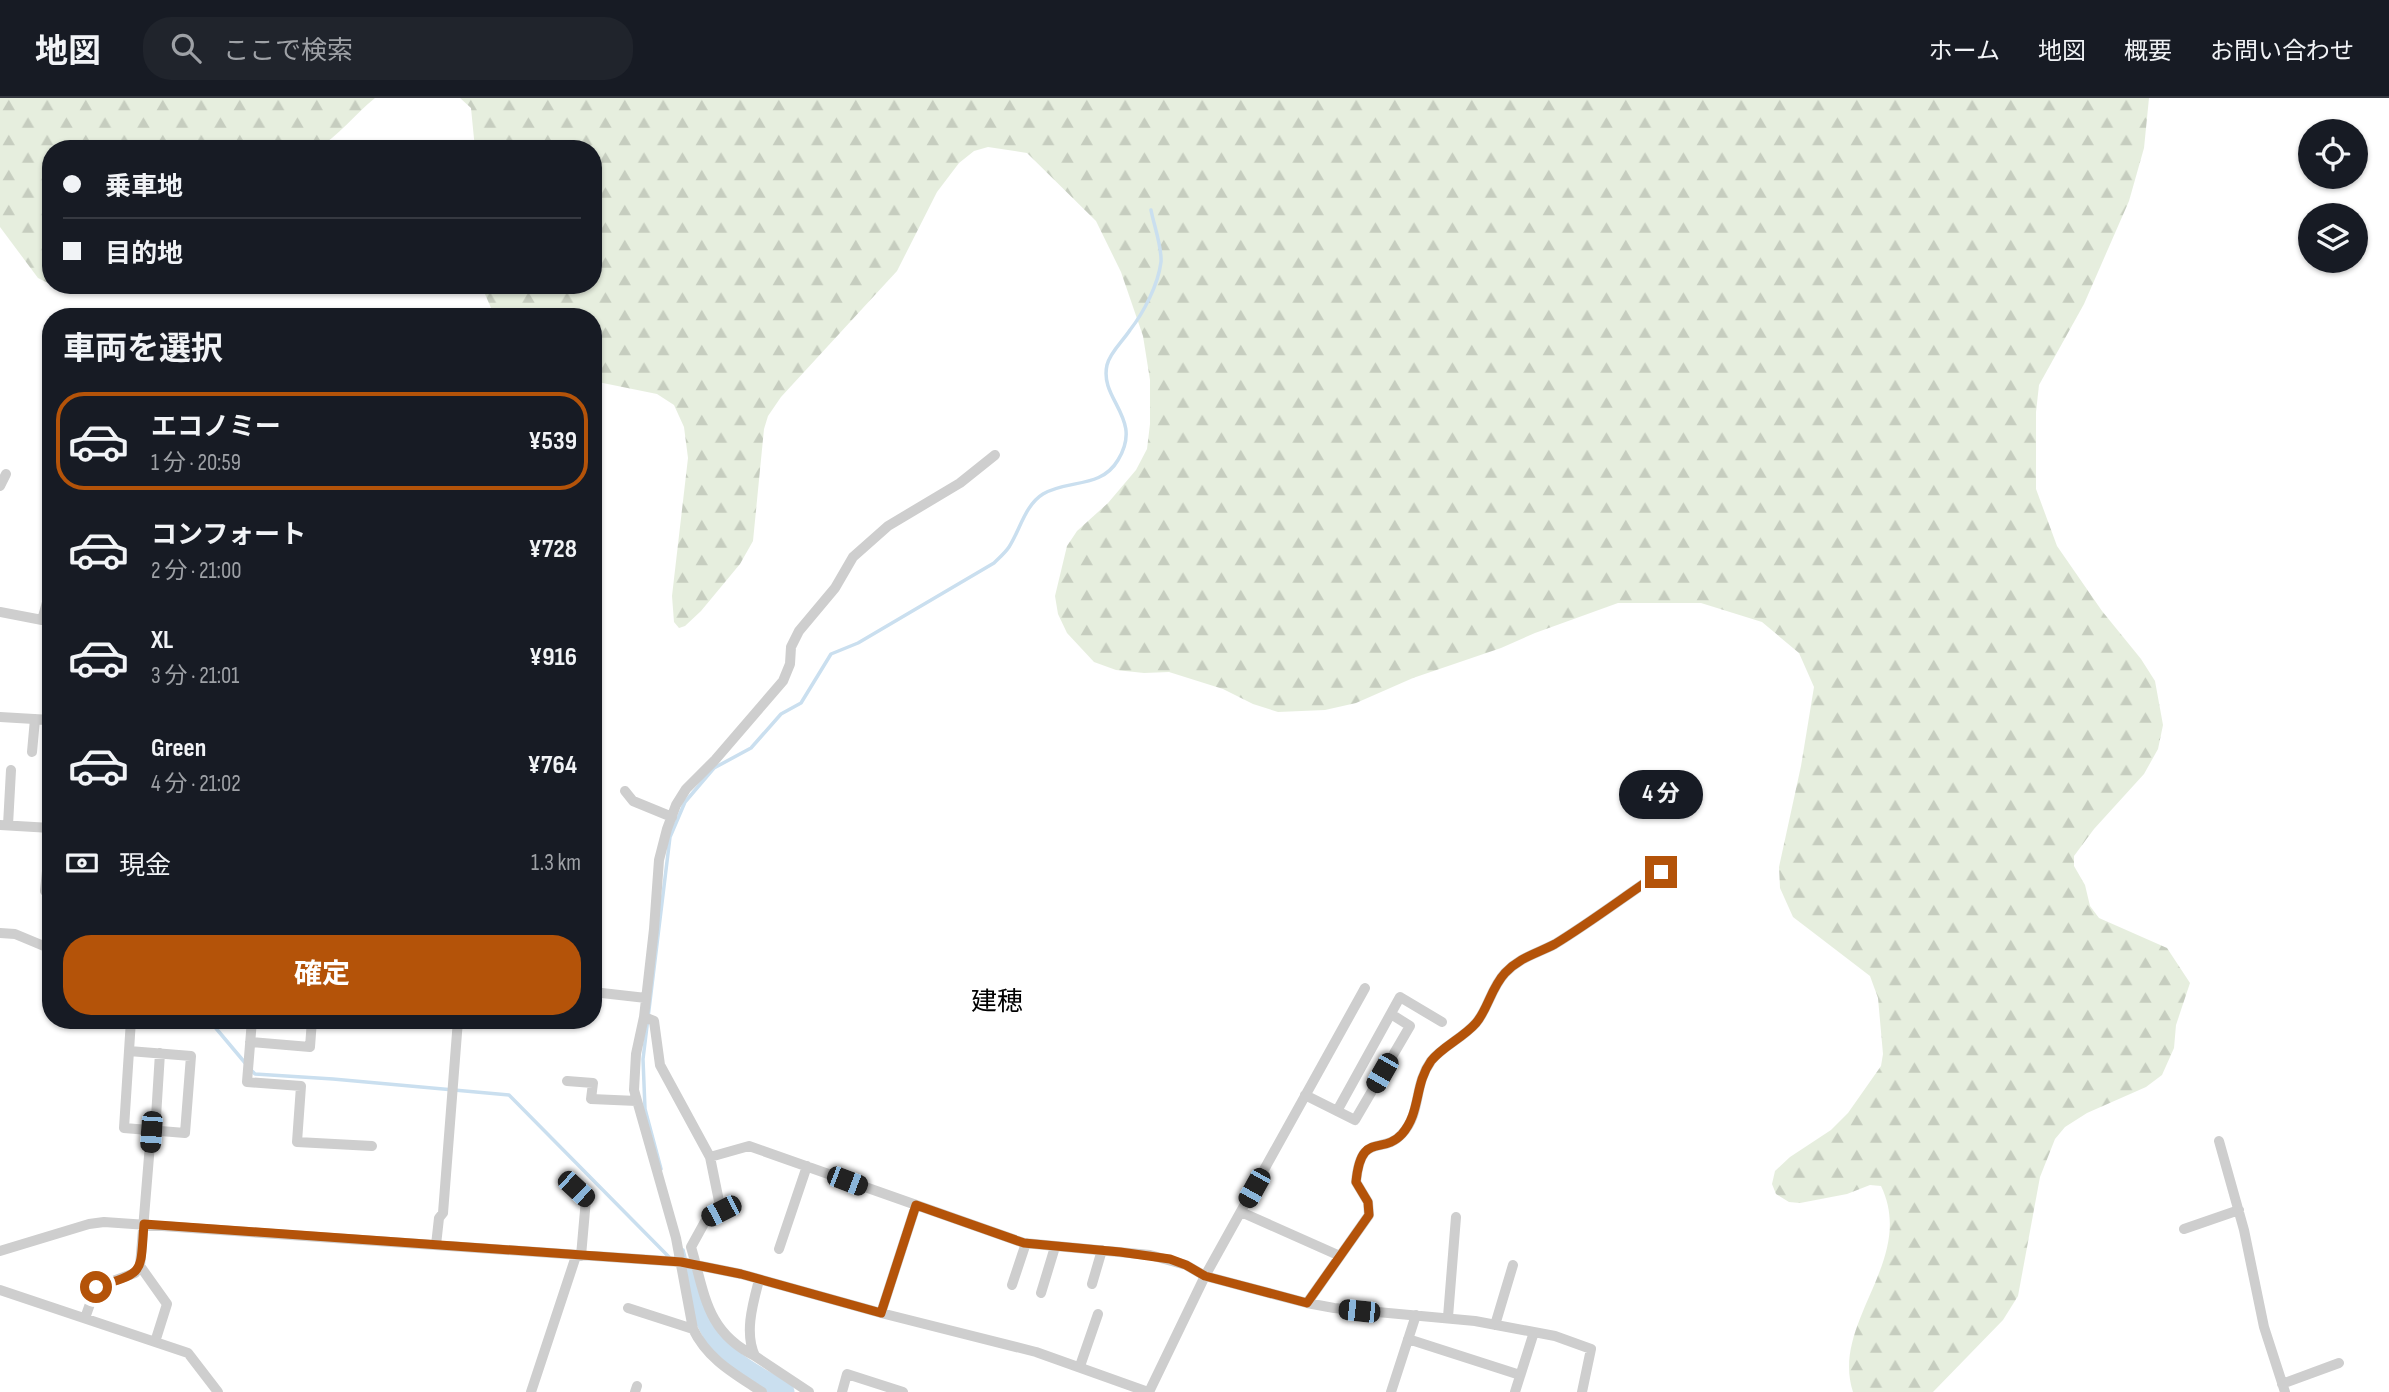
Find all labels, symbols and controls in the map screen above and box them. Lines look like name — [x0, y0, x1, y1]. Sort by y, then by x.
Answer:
search box — [143, 17, 633, 80]
icon: search — [167, 29, 205, 67]
text: 地図 — [35, 32, 101, 72]
text: ここで検索 — [223, 36, 353, 67]
text: ホーム — [1929, 37, 2000, 66]
text: 地図 — [2038, 37, 2086, 66]
text: 概要 — [2124, 37, 2172, 66]
text: お問い合わせ — [2210, 37, 2354, 66]
map controls — [2298, 119, 2368, 273]
button: locate — [2298, 119, 2368, 189]
text: 乗車地 — [105, 172, 183, 203]
button: layers — [2298, 203, 2368, 273]
text: 目的地 — [105, 239, 183, 270]
text: 車両を選択 — [63, 330, 223, 369]
icon: car — [67, 410, 130, 473]
text: エコノミー — [151, 412, 281, 443]
text: ¥539 — [528, 426, 577, 457]
text: 1 分 · 20:59 — [151, 449, 241, 477]
icon: car — [67, 518, 130, 581]
text: コンフォート — [151, 520, 306, 551]
text: ¥728 — [529, 534, 577, 565]
text: 2 分 · 21:00 — [151, 557, 241, 585]
text: XL — [151, 625, 173, 656]
icon: car — [67, 626, 130, 689]
text: ¥916 — [529, 642, 577, 673]
text: 3 分 · 21:01 — [151, 662, 239, 690]
text: Green — [151, 733, 206, 764]
icon: car — [67, 734, 130, 797]
text: ¥764 — [528, 750, 577, 781]
text: 4 分 · 21:02 — [151, 770, 241, 798]
callout: 4 分 — [1619, 770, 1703, 820]
text: 4 分 — [1642, 780, 1680, 808]
icon: cash — [63, 844, 101, 882]
text: 1.3 km — [531, 849, 581, 877]
text: 現金 — [119, 851, 171, 882]
route end — [1645, 856, 1677, 888]
button: 確定 — [63, 935, 581, 1015]
district label: 建穂 — [971, 987, 1023, 1018]
car — [1363, 1050, 1402, 1096]
car — [140, 1110, 163, 1154]
car — [824, 1164, 871, 1198]
car — [1235, 1165, 1274, 1211]
car — [554, 1167, 599, 1211]
car — [698, 1192, 745, 1230]
route start — [80, 1271, 112, 1303]
car — [1338, 1298, 1381, 1324]

